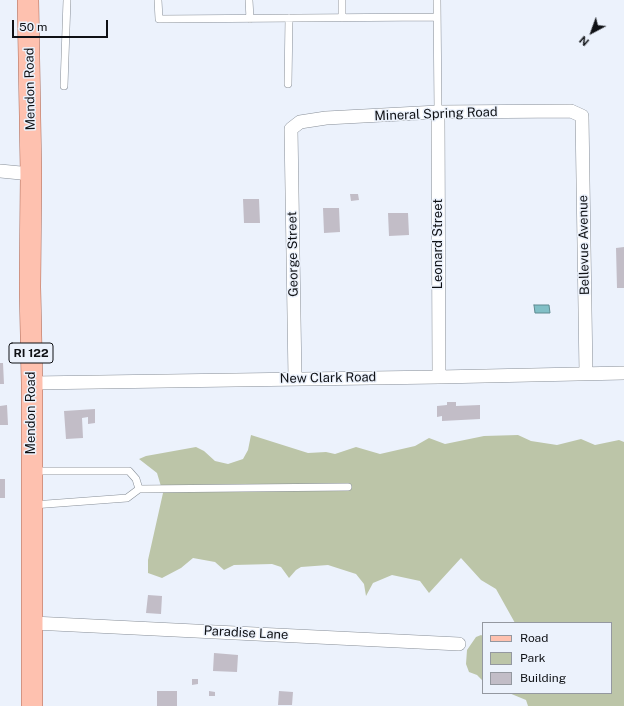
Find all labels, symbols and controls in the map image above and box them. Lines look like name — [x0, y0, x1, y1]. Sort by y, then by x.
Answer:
scale bar — [14, 12, 110, 38]
north arrow — [572, 12, 612, 52]
text: 50 m — [19, 20, 47, 34]
text: N — [577, 34, 591, 48]
street label: Mendon Road — [21, 47, 39, 131]
street label: Mineral Spring Road — [374, 104, 498, 124]
street label: Bellevue Avenue — [575, 195, 593, 295]
street label: Leonard Street — [430, 199, 446, 289]
street label: George Street — [284, 211, 302, 297]
road number: RI 122 — [9, 343, 53, 363]
street label: New Clark Road — [280, 369, 376, 387]
street label: Mendon Road — [23, 372, 39, 454]
legend — [482, 622, 612, 694]
street label: Paradise Lane — [203, 623, 289, 643]
text: Road — [520, 631, 548, 645]
text: Park — [520, 651, 546, 665]
text: Building — [520, 671, 566, 685]

